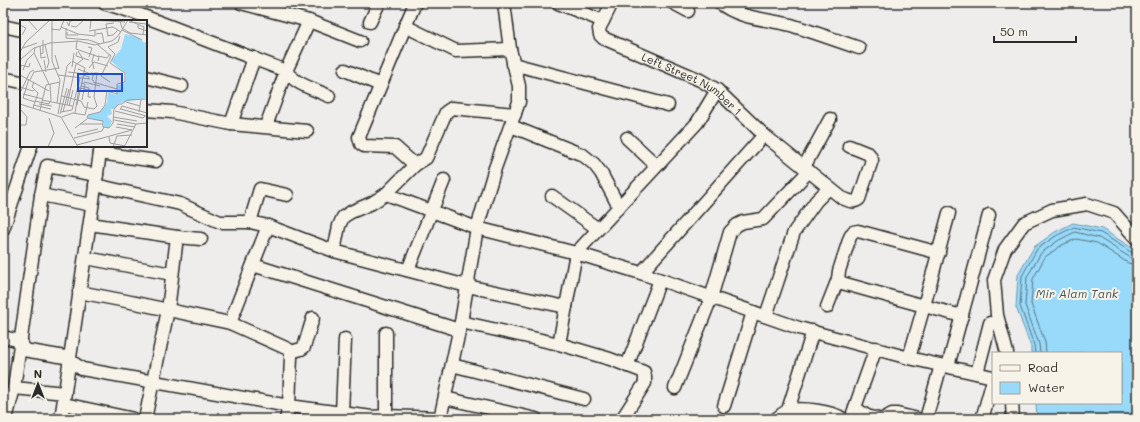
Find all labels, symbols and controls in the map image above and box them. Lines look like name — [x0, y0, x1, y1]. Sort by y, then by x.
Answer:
scale bar — [994, 18, 1076, 44]
inset map — [20, 20, 147, 147]
text: 50 m — [1000, 23, 1028, 39]
street label: Left Street Number 1 — [640, 48, 746, 118]
water label: Mir Alam Tank — [1036, 285, 1119, 301]
legend — [992, 352, 1122, 404]
text: Road — [1028, 359, 1058, 375]
north arrow — [18, 364, 58, 404]
text: N — [34, 366, 42, 381]
text: Water — [1028, 379, 1065, 395]

